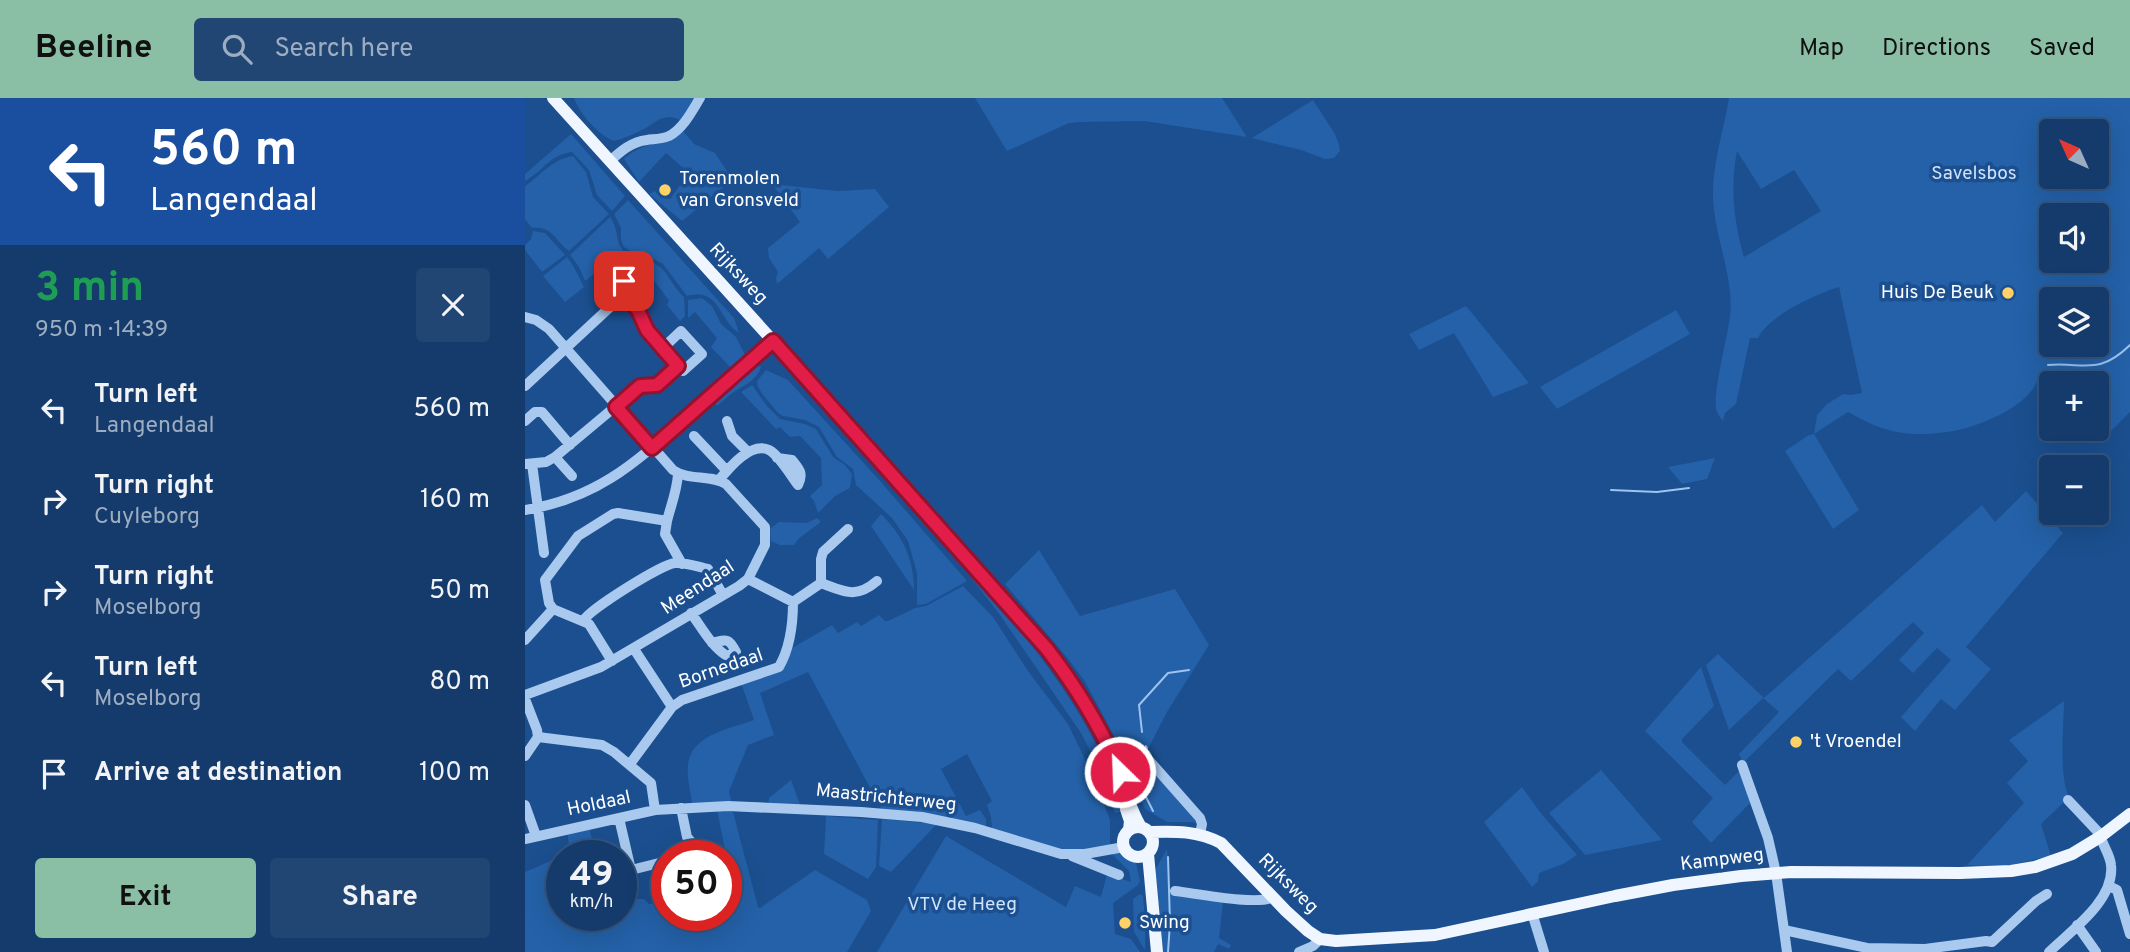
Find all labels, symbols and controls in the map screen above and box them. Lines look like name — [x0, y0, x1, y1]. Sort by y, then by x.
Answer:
search box — [194, 18, 684, 81]
text: Beeline — [35, 28, 152, 70]
icon: search — [218, 30, 256, 68]
text: Search here — [274, 33, 413, 66]
text: Map — [1799, 34, 1844, 64]
text: Directions — [1882, 34, 1991, 64]
text: Saved — [2029, 34, 2095, 64]
north arrow — [2039, 119, 2109, 189]
map controls — [2039, 119, 2109, 525]
text: 560 m — [150, 121, 297, 183]
icon: left — [35, 126, 126, 217]
park label: Savelsbos — [1931, 162, 2017, 186]
place label: Torenmolen van Gronsveld — [679, 167, 799, 213]
text: Langendaal — [150, 182, 318, 222]
marker: Torenmolen van Gronsveld — [657, 182, 673, 198]
button: sound — [2039, 203, 2109, 273]
street label: Rijksweg — [703, 238, 773, 310]
pin — [594, 251, 654, 311]
icon: arrive — [605, 262, 643, 300]
text: 3 min — [35, 263, 144, 316]
button: close — [416, 268, 490, 342]
place label: Huis De Beuk — [1881, 281, 1994, 305]
marker: Huis De Beuk — [2000, 285, 2016, 301]
button: layers — [2039, 287, 2109, 357]
text: 950 m · 14:39 — [35, 316, 168, 345]
button: + — [2039, 371, 2109, 441]
text: Turn left — [94, 379, 198, 412]
icon: left — [35, 391, 73, 429]
text: 560 m — [414, 393, 490, 426]
text: Langendaal — [94, 412, 215, 441]
button: − — [2039, 455, 2109, 525]
text: Turn right — [94, 470, 214, 503]
icon: right — [35, 482, 73, 520]
text: 160 m — [420, 484, 490, 517]
text: Cuyleborg — [94, 503, 200, 532]
street label: Meendaal — [657, 555, 739, 621]
text: Turn right — [94, 561, 214, 594]
icon: right — [35, 573, 73, 611]
text: 50 m — [429, 575, 490, 608]
text: Moselborg — [94, 594, 201, 623]
street label: Bornedaal — [676, 643, 766, 695]
text: Turn left — [94, 652, 198, 685]
icon: left — [35, 664, 73, 702]
text: 80 m — [430, 666, 490, 699]
text: Moselborg — [94, 685, 201, 714]
place label: 't Vroendel — [1810, 730, 1902, 754]
marker: 't Vroendel — [1788, 734, 1804, 750]
position arrow — [1083, 735, 1157, 809]
icon: arrive — [35, 755, 73, 793]
text: Arrive at destination — [94, 757, 342, 790]
text: 100 m — [419, 757, 490, 790]
street label: Maastrichterweg — [814, 779, 958, 817]
street label: Holdaal — [565, 786, 633, 822]
speed limit sign: 50 — [651, 840, 742, 931]
street label: Kampweg — [1679, 843, 1765, 877]
street label: Rijksweg — [1253, 849, 1323, 919]
text: 49 — [569, 854, 614, 898]
button: Exit — [35, 858, 256, 938]
button: Share — [270, 858, 490, 938]
text: km/h — [570, 891, 613, 914]
park label: VTV de Heeg — [907, 893, 1017, 917]
place label: Swing — [1139, 911, 1190, 935]
marker: Swing — [1117, 915, 1133, 931]

